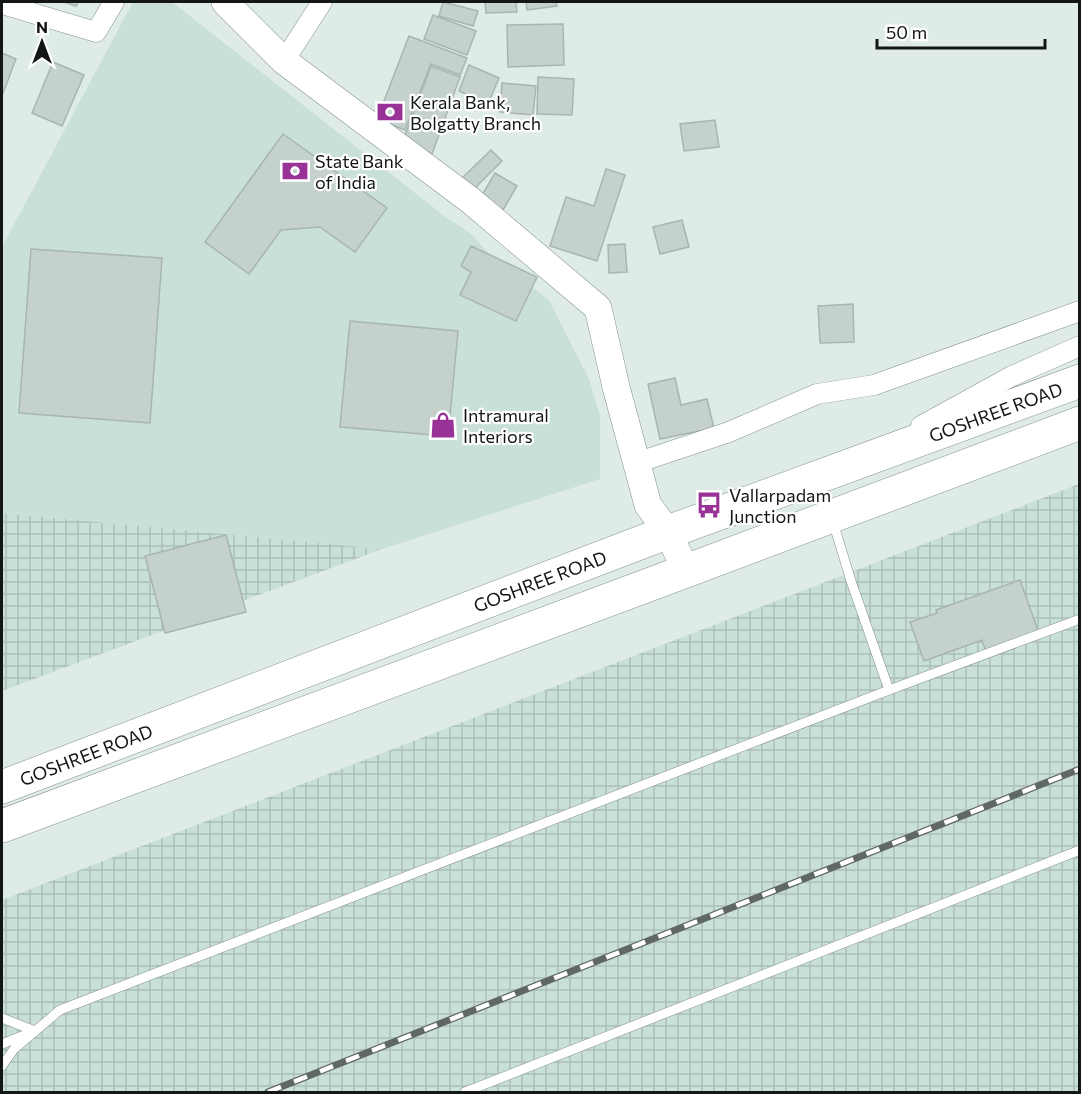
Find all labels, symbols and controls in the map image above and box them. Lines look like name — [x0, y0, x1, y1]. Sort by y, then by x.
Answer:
north arrow — [12, 12, 72, 72]
scale bar — [877, 12, 1045, 50]
text: N — [36, 17, 48, 36]
text: 50 m — [886, 21, 927, 43]
place label: Kerala Bank, Bolgatty Branch — [410, 91, 541, 134]
bank icon: Kerala Bank, Bolgatty Branch — [375, 97, 405, 127]
place label: State Bank of India — [315, 150, 404, 193]
bank icon: State Bank of India — [280, 156, 310, 186]
street label: GOSHREE ROAD — [926, 377, 1065, 446]
place label: Intramural Interiors — [463, 404, 549, 447]
shop icon: Intramural Interiors — [428, 410, 458, 440]
place label: Vallarpadam Junction — [729, 484, 831, 527]
bus stop icon: Vallarpadam Junction — [694, 490, 724, 520]
street label: GOSHREE ROAD — [470, 546, 609, 616]
street label: GOSHREE ROAD — [16, 719, 156, 790]

